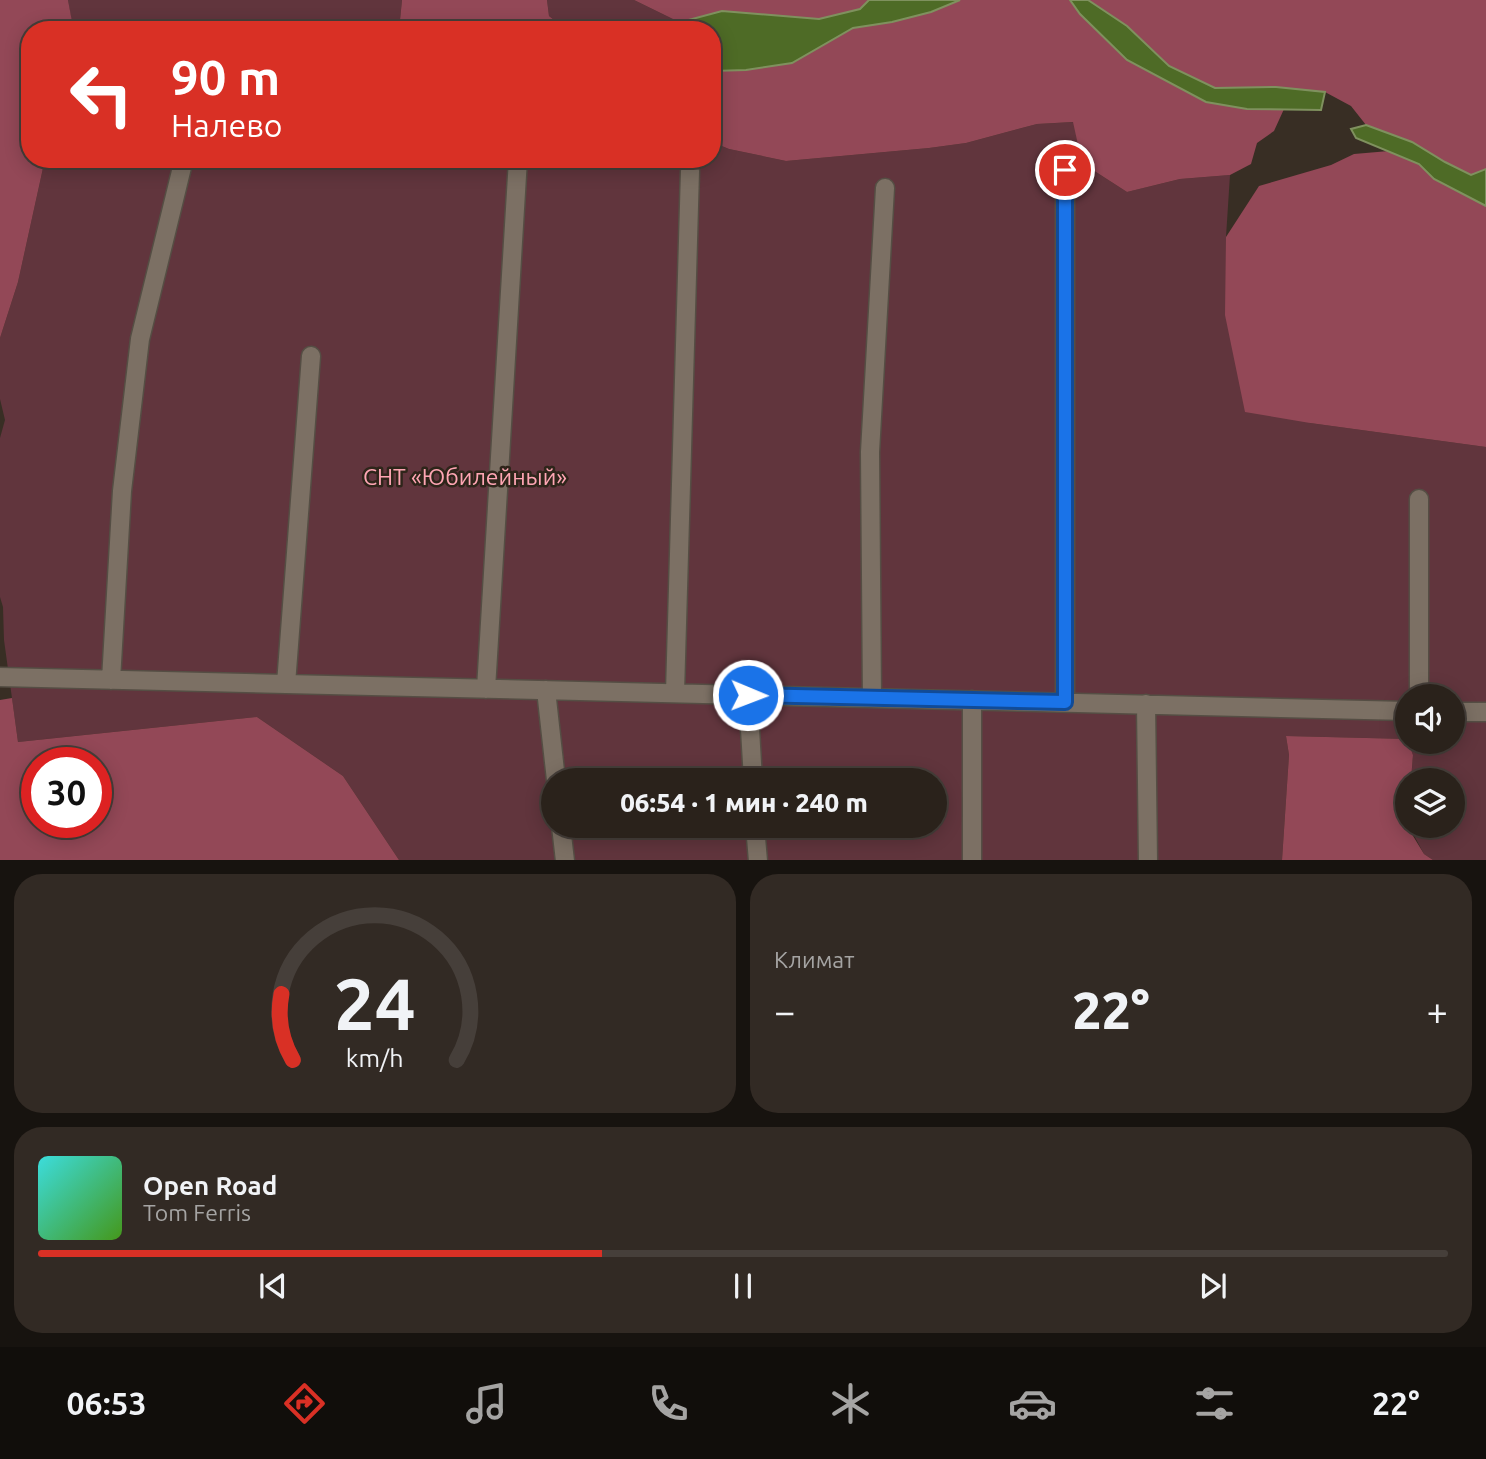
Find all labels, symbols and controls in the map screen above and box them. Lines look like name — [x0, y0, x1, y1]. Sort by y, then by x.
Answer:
icon: left — [56, 49, 147, 140]
text: 90 m — [171, 49, 280, 104]
text: Налево — [171, 107, 283, 143]
pin — [1035, 140, 1095, 200]
icon: arrive — [1046, 151, 1084, 189]
park label: СНТ «Юбилейный» — [363, 464, 567, 489]
position arrow — [711, 658, 785, 732]
map controls — [1395, 684, 1465, 838]
button: sound — [1395, 684, 1465, 754]
speed limit sign: 30 — [21, 747, 112, 838]
button: layers — [1395, 768, 1465, 838]
text: 06:54 · 1 мин · 240 m — [620, 788, 868, 817]
text: Климат — [774, 947, 854, 972]
text: 24 — [334, 962, 416, 1044]
text: 22° — [1072, 981, 1150, 1039]
text: − — [774, 990, 795, 1032]
text: + — [1427, 990, 1448, 1032]
text: km/h — [346, 1043, 404, 1071]
text: Open Road — [143, 1171, 277, 1200]
text: Tom Ferris — [143, 1200, 251, 1225]
icon: previous — [254, 1267, 292, 1305]
icon: pause — [724, 1267, 762, 1305]
icon: next — [1194, 1267, 1232, 1305]
icon: directions — [280, 1379, 329, 1428]
icon: music — [462, 1379, 511, 1428]
icon: phone — [644, 1379, 693, 1428]
icon: climate — [826, 1379, 875, 1428]
icon: car — [1008, 1379, 1057, 1428]
icon: filters — [1190, 1379, 1239, 1428]
text: 06:53 — [67, 1385, 147, 1421]
text: 22° — [1372, 1385, 1419, 1421]

